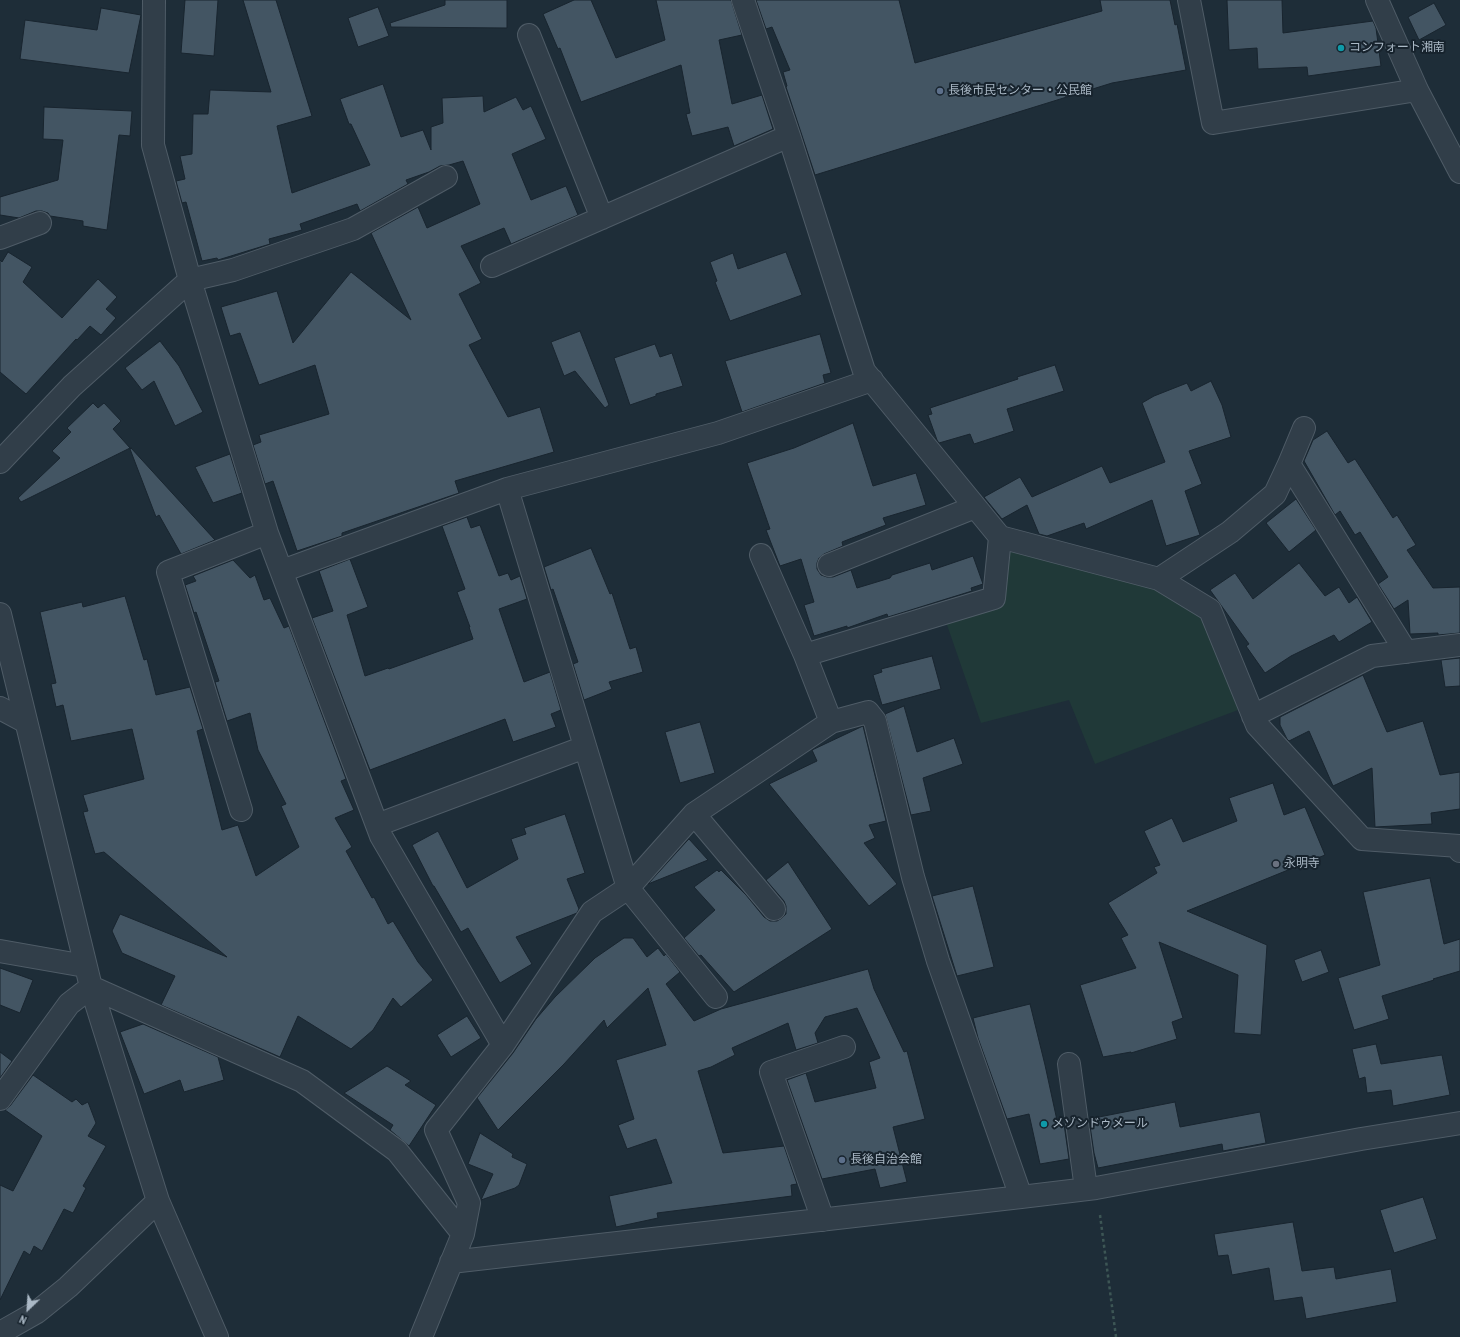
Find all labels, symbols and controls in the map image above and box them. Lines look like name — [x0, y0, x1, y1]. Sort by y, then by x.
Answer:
place label: コンフォート湘南 — [1349, 41, 1445, 55]
marker: コンフォート湘南 — [1336, 43, 1346, 53]
place label: 長後市民センター・公民館 — [948, 84, 1092, 98]
marker: 長後市民センター・公民館 — [935, 86, 945, 96]
place label: 永明寺 — [1284, 857, 1320, 871]
marker: 永明寺 — [1271, 859, 1281, 869]
place label: メゾンドゥメール — [1052, 1117, 1148, 1131]
marker: メゾンドゥメール — [1039, 1119, 1049, 1129]
place label: 長後自治会館 — [850, 1153, 922, 1167]
marker: 長後自治会館 — [837, 1155, 847, 1165]
north arrow — [8, 1289, 48, 1329]
text: N — [17, 1312, 29, 1328]

